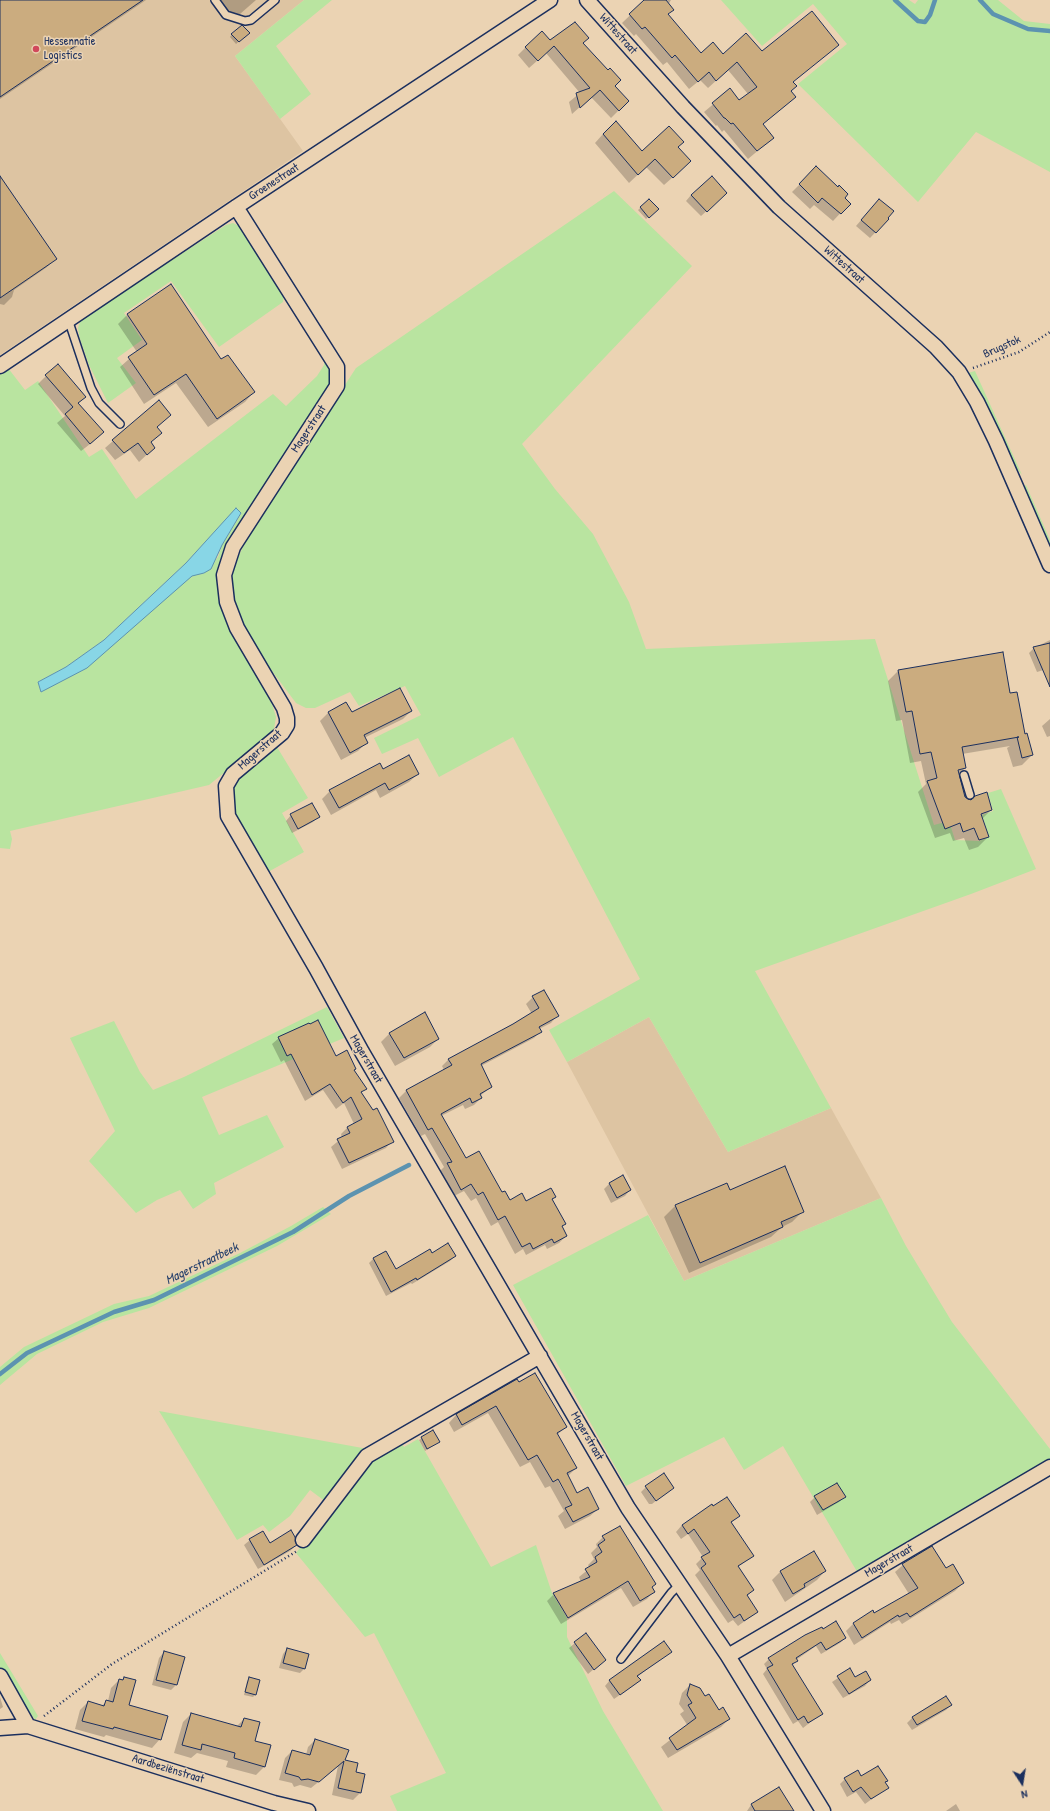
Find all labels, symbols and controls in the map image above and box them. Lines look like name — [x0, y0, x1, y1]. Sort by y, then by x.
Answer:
street label: Wittestraat — [596, 11, 640, 57]
place label: Hessennatie Logistics — [44, 35, 96, 63]
marker: Hessennatie Logistics — [31, 44, 41, 54]
street label: Groenestraat — [246, 160, 302, 204]
street label: Wittestraat — [821, 243, 867, 287]
street label: Brugstok — [981, 332, 1023, 362]
street label: Magerstraat — [288, 403, 330, 455]
street label: Magerstraat — [235, 727, 285, 773]
street label: Magerstraat — [346, 1032, 386, 1086]
water label: Magerstraatbeek — [163, 1240, 241, 1288]
street label: Magerstraat — [567, 1409, 607, 1463]
street label: Magerstraat — [862, 1541, 916, 1581]
street label: Aardbeziënstraat — [130, 1751, 206, 1787]
north arrow — [1002, 1763, 1042, 1803]
text: N — [1020, 1787, 1029, 1802]

